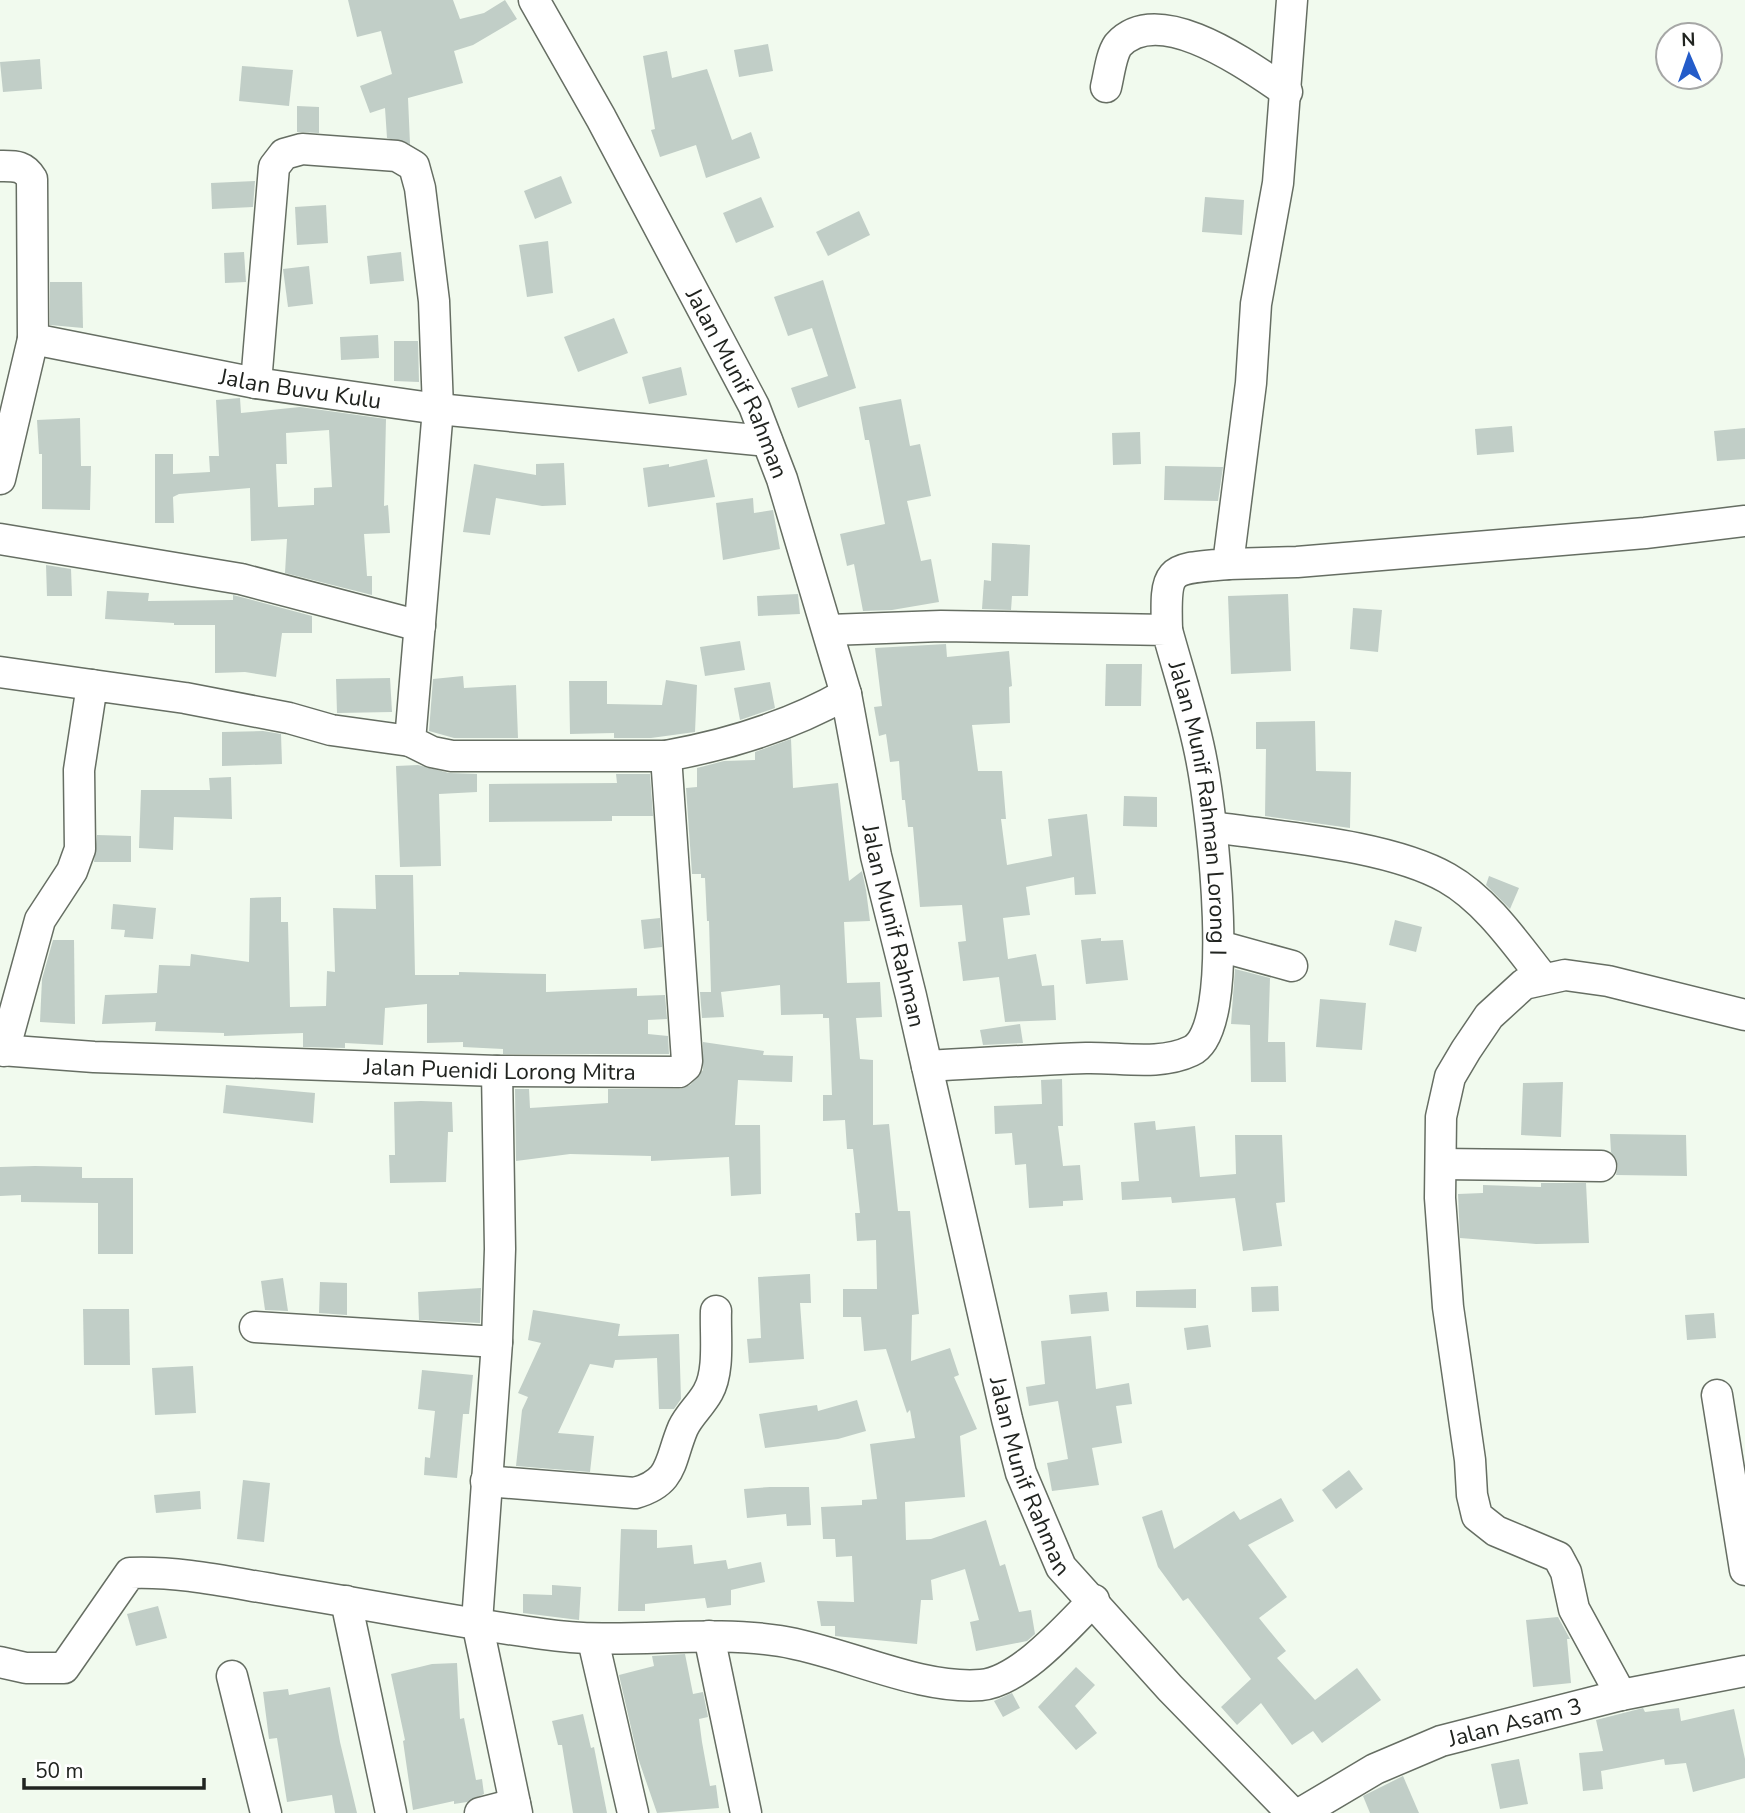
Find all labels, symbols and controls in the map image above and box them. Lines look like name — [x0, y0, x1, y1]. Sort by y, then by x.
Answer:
north arrow — [1654, 21, 1724, 91]
text: N — [1681, 27, 1696, 53]
street label: Jalan Munif Rahman — [678, 281, 796, 483]
street label: Jalan Buvu Kulu — [216, 360, 383, 416]
street label: Jalan Munif Rahman Lorong I — [1161, 656, 1234, 956]
street label: Jalan Munif Rahman — [855, 821, 933, 1030]
street label: Jalan Puenidi Lorong Mitra — [362, 1051, 636, 1087]
street label: Jalan Munif Rahman — [982, 1373, 1077, 1582]
street label: Jalan Asam 3 — [1444, 1690, 1585, 1754]
scale bar — [24, 1746, 205, 1790]
text: 50 m — [35, 1757, 84, 1785]

